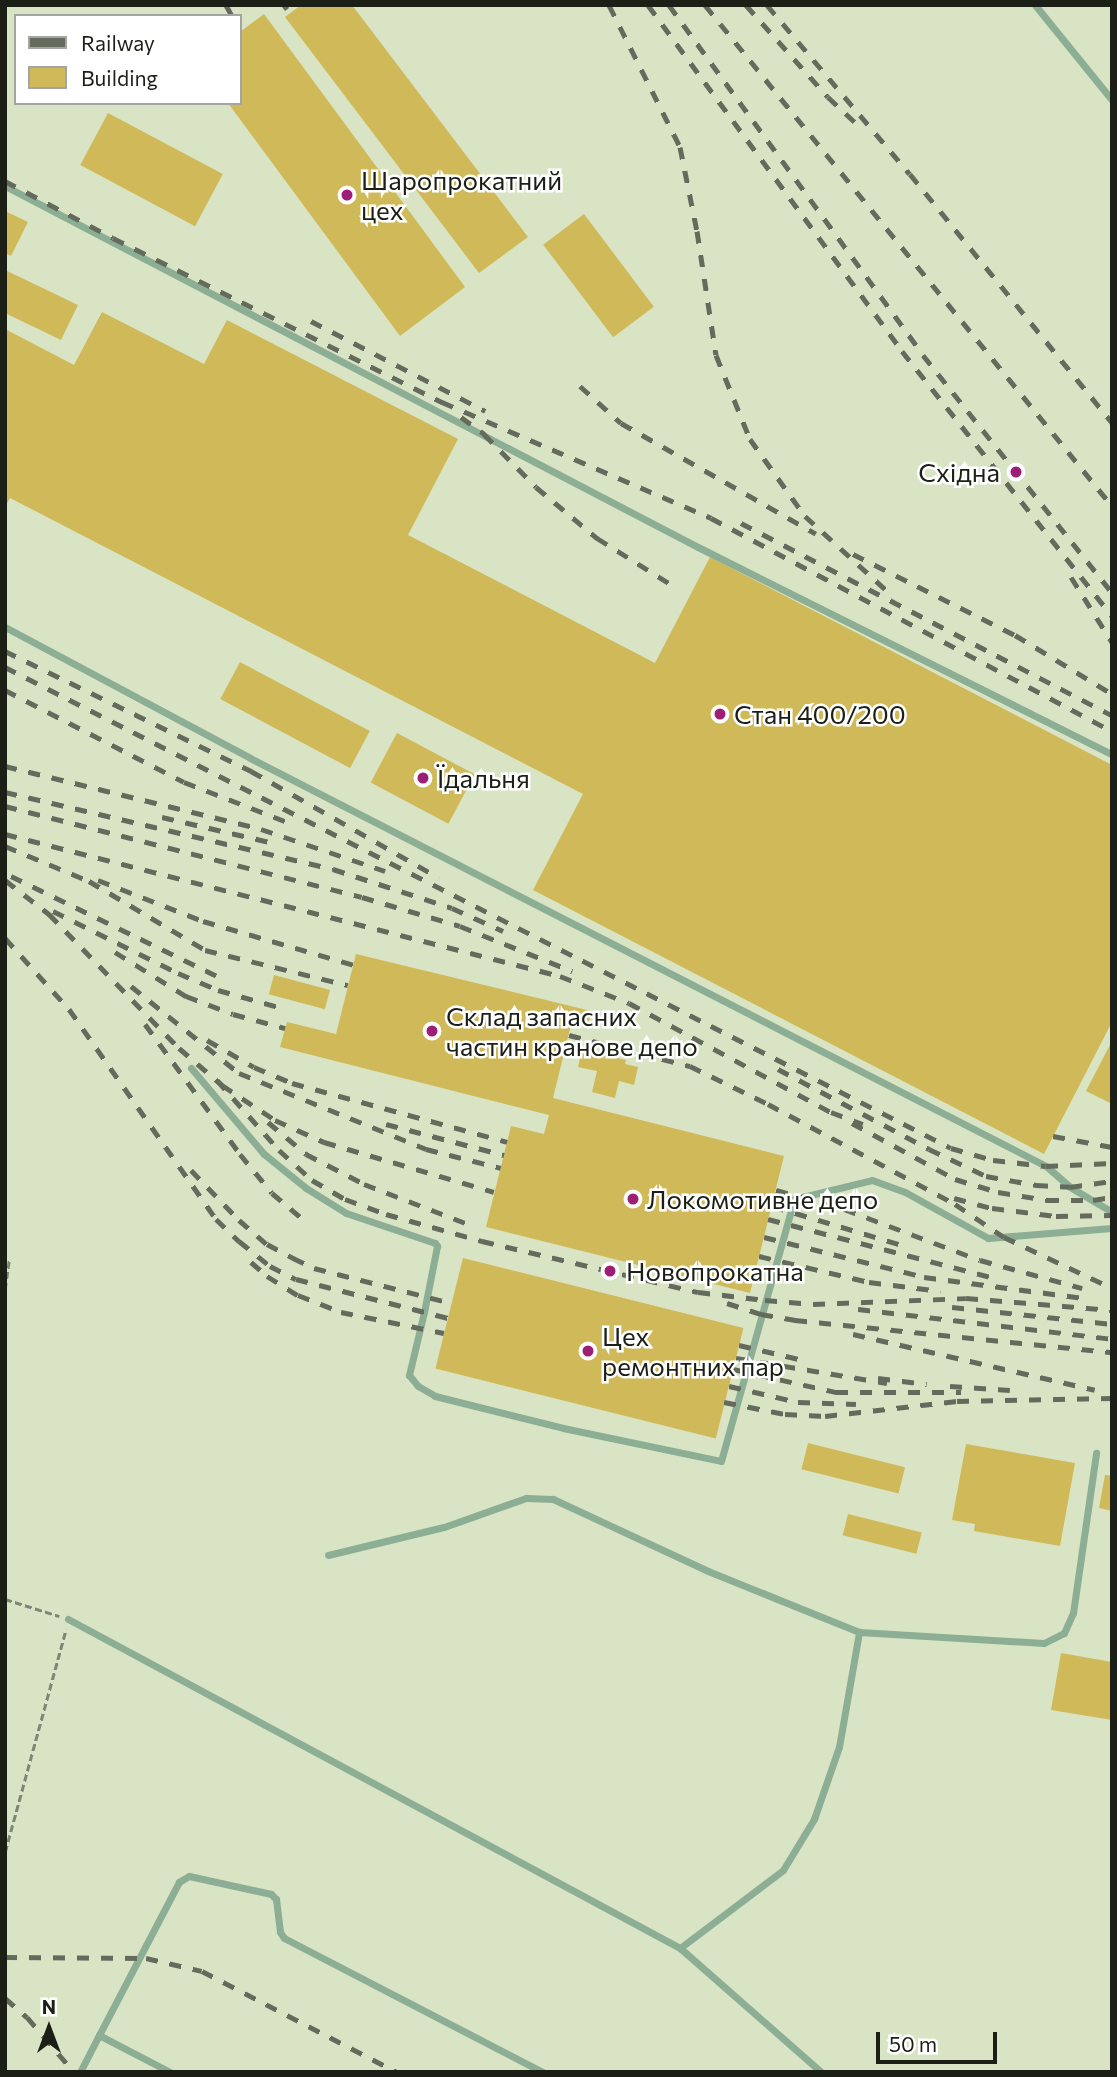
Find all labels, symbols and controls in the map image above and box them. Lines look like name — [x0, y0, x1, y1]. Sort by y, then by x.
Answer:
legend — [14, 14, 242, 105]
text: Railway — [81, 30, 155, 55]
text: Building — [81, 65, 158, 90]
place label: Шаропрокатний цех — [361, 164, 562, 226]
marker: Шаропрокатний цех — [339, 187, 355, 203]
place label: Східна — [918, 456, 1000, 488]
marker: Східна — [1006, 462, 1026, 482]
place label: Стан 400/200 — [734, 698, 906, 730]
marker: Стан 400/200 — [712, 706, 728, 722]
place label: Їдальня — [437, 762, 530, 794]
marker: Їдальня — [415, 770, 431, 786]
place label: Склад запасних частин кранове депо — [446, 1000, 698, 1062]
marker: Склад запасних частин кранове депо — [424, 1023, 440, 1039]
place label: Локомотивне депо — [647, 1183, 878, 1215]
marker: Локомотивне депо — [625, 1191, 641, 1207]
place label: Новопрокатна — [626, 1255, 804, 1287]
marker: Новопрокатна — [600, 1261, 620, 1281]
place label: Цех ремонтних пар — [602, 1320, 784, 1382]
marker: Цех ремонтних пар — [580, 1343, 596, 1359]
north arrow — [14, 1993, 84, 2063]
text: N — [42, 1995, 56, 2018]
scale bar — [879, 2018, 1000, 2062]
text: 50 m — [889, 2031, 937, 2056]

